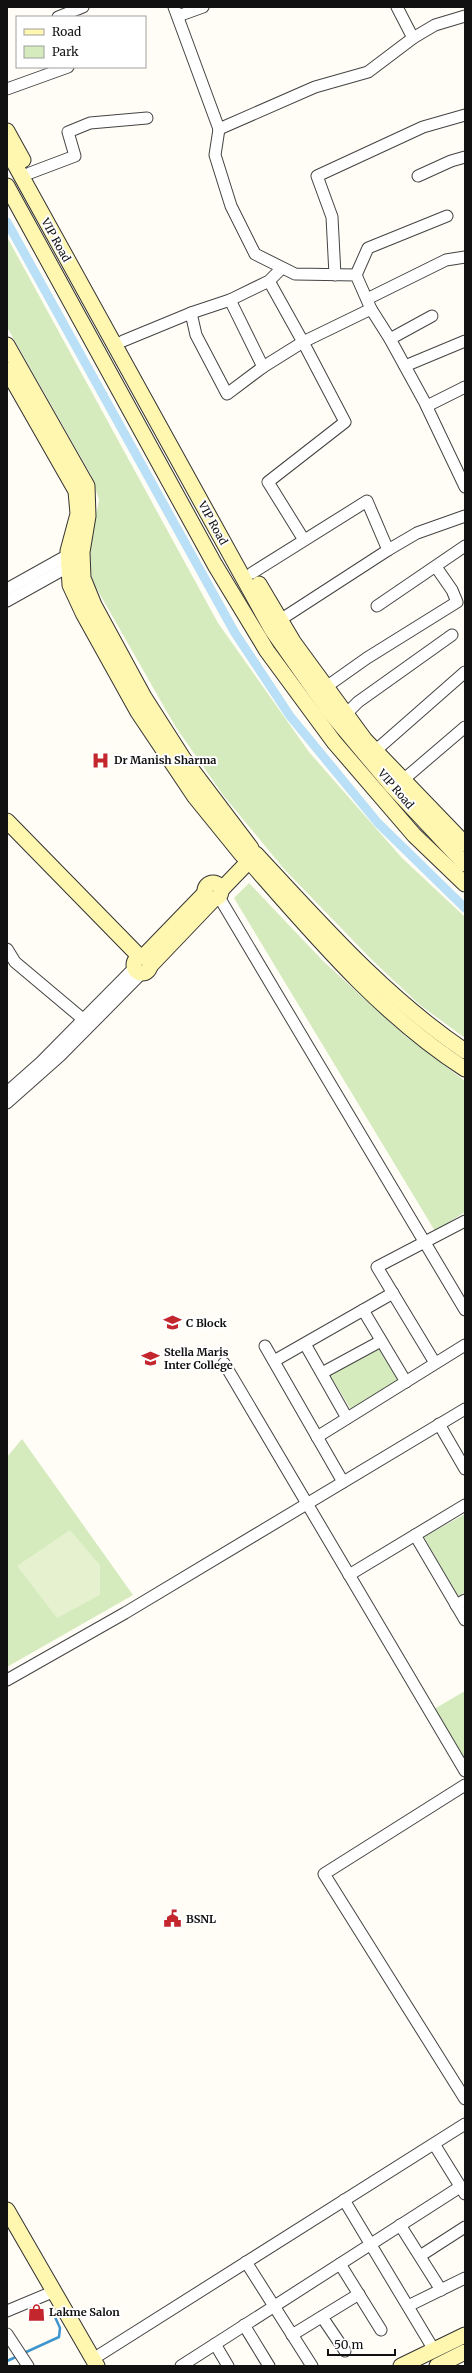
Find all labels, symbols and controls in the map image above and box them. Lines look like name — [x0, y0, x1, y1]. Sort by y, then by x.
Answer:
legend — [16, 16, 146, 68]
text: Road — [52, 24, 81, 39]
text: Park — [52, 44, 79, 59]
street label: VIP Road — [38, 215, 74, 265]
street label: VIP Road — [195, 498, 231, 548]
hospital icon: Dr Manish Sharma — [91, 750, 111, 770]
place label: Dr Manish Sharma — [114, 753, 217, 767]
street label: VIP Road — [374, 766, 417, 812]
school or university icon: C Block — [163, 1313, 183, 1333]
place label: C Block — [186, 1316, 227, 1330]
place label: Stella Maris Inter College — [164, 1345, 233, 1372]
school or university icon: Stella Maris Inter College — [141, 1348, 161, 1368]
public building icon: BSNL — [163, 1909, 183, 1929]
place label: BSNL — [186, 1912, 216, 1926]
shop icon: Lakme Salon — [26, 2302, 46, 2322]
place label: Lakme Salon — [49, 2305, 120, 2319]
scale bar — [328, 2331, 395, 2357]
text: 50 m — [334, 2337, 363, 2352]

